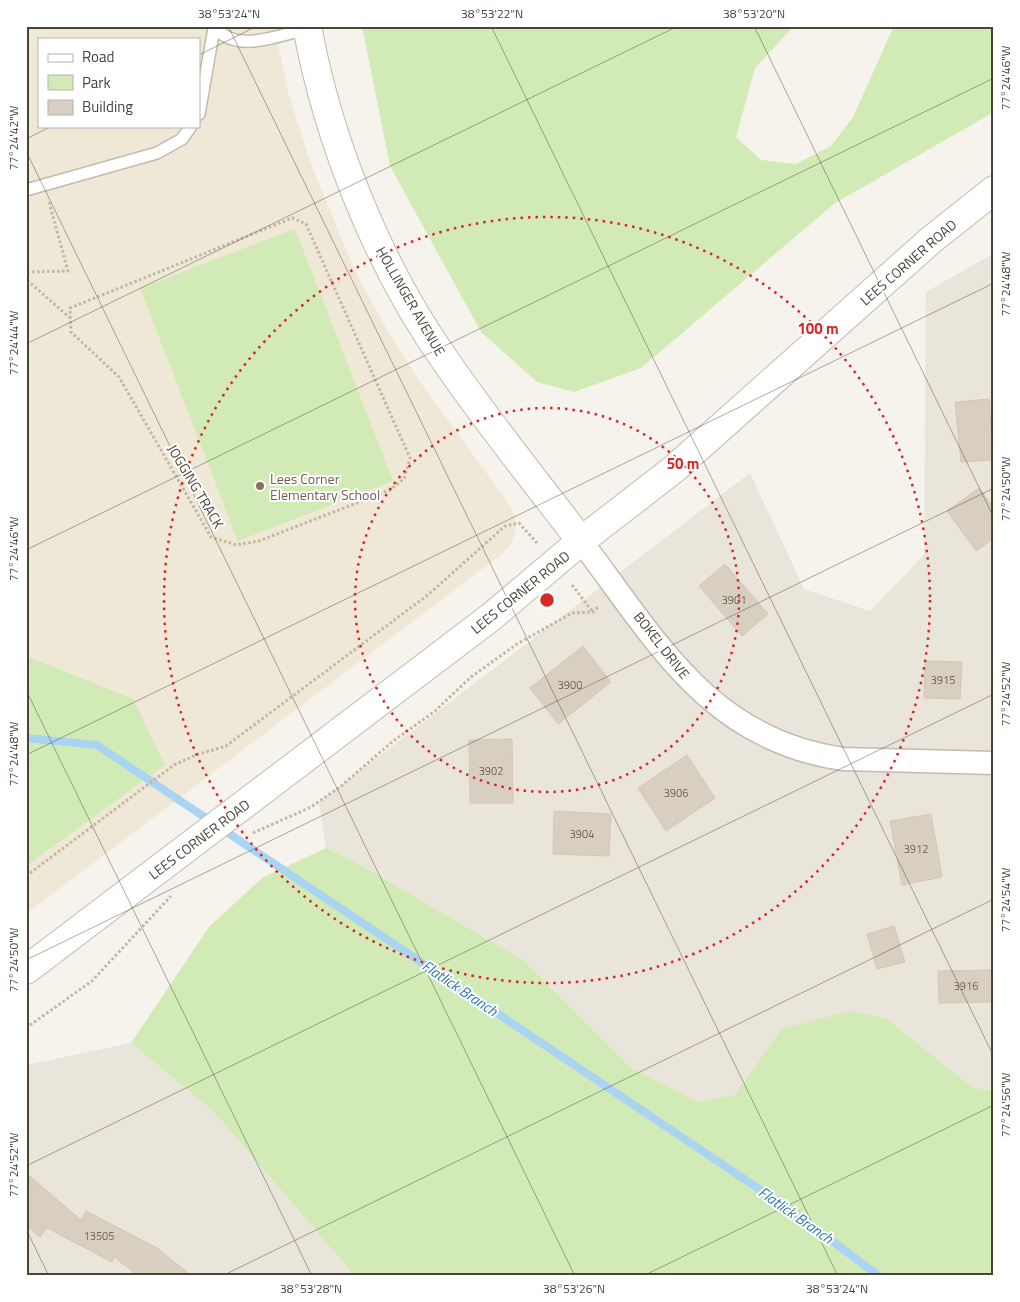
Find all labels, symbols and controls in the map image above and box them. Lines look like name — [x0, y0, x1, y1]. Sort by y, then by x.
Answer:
text: 38°53'24"N — [198, 4, 260, 23]
text: 38°53'22"N — [461, 4, 523, 23]
text: 38°53'20"N — [723, 4, 785, 23]
legend — [38, 38, 200, 128]
text: Road — [82, 45, 114, 68]
text: 77°24'46"W — [996, 45, 1015, 110]
text: Park — [82, 71, 111, 94]
text: Building — [82, 95, 133, 118]
text: 77°24'42"W — [4, 105, 23, 170]
street label: LEES CORNER ROAD — [855, 214, 961, 310]
street label: HOLLINGER AVENUE — [371, 242, 451, 360]
text: 77°24'48"W — [996, 251, 1015, 316]
text: 77°24'44"W — [4, 310, 23, 375]
text: 100 m — [797, 317, 839, 340]
street label: JOGGING TRACK — [163, 440, 229, 532]
text: 50 m — [667, 452, 699, 475]
text: 77°24'50"W — [996, 456, 1015, 521]
place label: Lees Corner Elementary School — [270, 468, 380, 505]
marker: Lees Corner Elementary School — [254, 480, 266, 492]
text: 77°24'46"W — [4, 516, 23, 581]
street label: LEES CORNER ROAD — [466, 545, 574, 639]
centre of rings — [538, 591, 556, 609]
house number: 3901 — [722, 592, 746, 608]
street label: BOKEL DRIVE — [629, 607, 695, 683]
text: 77°24'52"W — [996, 661, 1015, 726]
house number: 3915 — [931, 672, 955, 688]
house number: 3900 — [558, 677, 582, 693]
text: 77°24'48"W — [4, 721, 23, 786]
house number: 3902 — [479, 763, 503, 779]
house number: 3906 — [664, 785, 688, 801]
street label: LEES CORNER ROAD — [144, 794, 254, 884]
house number: 3904 — [570, 826, 594, 842]
house number: 3912 — [904, 841, 928, 857]
text: 77°24'54"W — [996, 867, 1015, 932]
text: 77°24'50"W — [4, 927, 23, 992]
water label: Flatlick Branch — [418, 954, 503, 1022]
house number: 3916 — [954, 978, 978, 994]
text: 77°24'56"W — [996, 1072, 1015, 1137]
text: 77°24'52"W — [4, 1132, 23, 1197]
water label: Flatlick Branch — [754, 1181, 839, 1250]
house number: 13505 — [84, 1228, 114, 1244]
text: 38°53'28"N — [280, 1279, 342, 1298]
text: 38°53'26"N — [543, 1279, 605, 1298]
text: 38°53'24"N — [806, 1279, 868, 1298]

